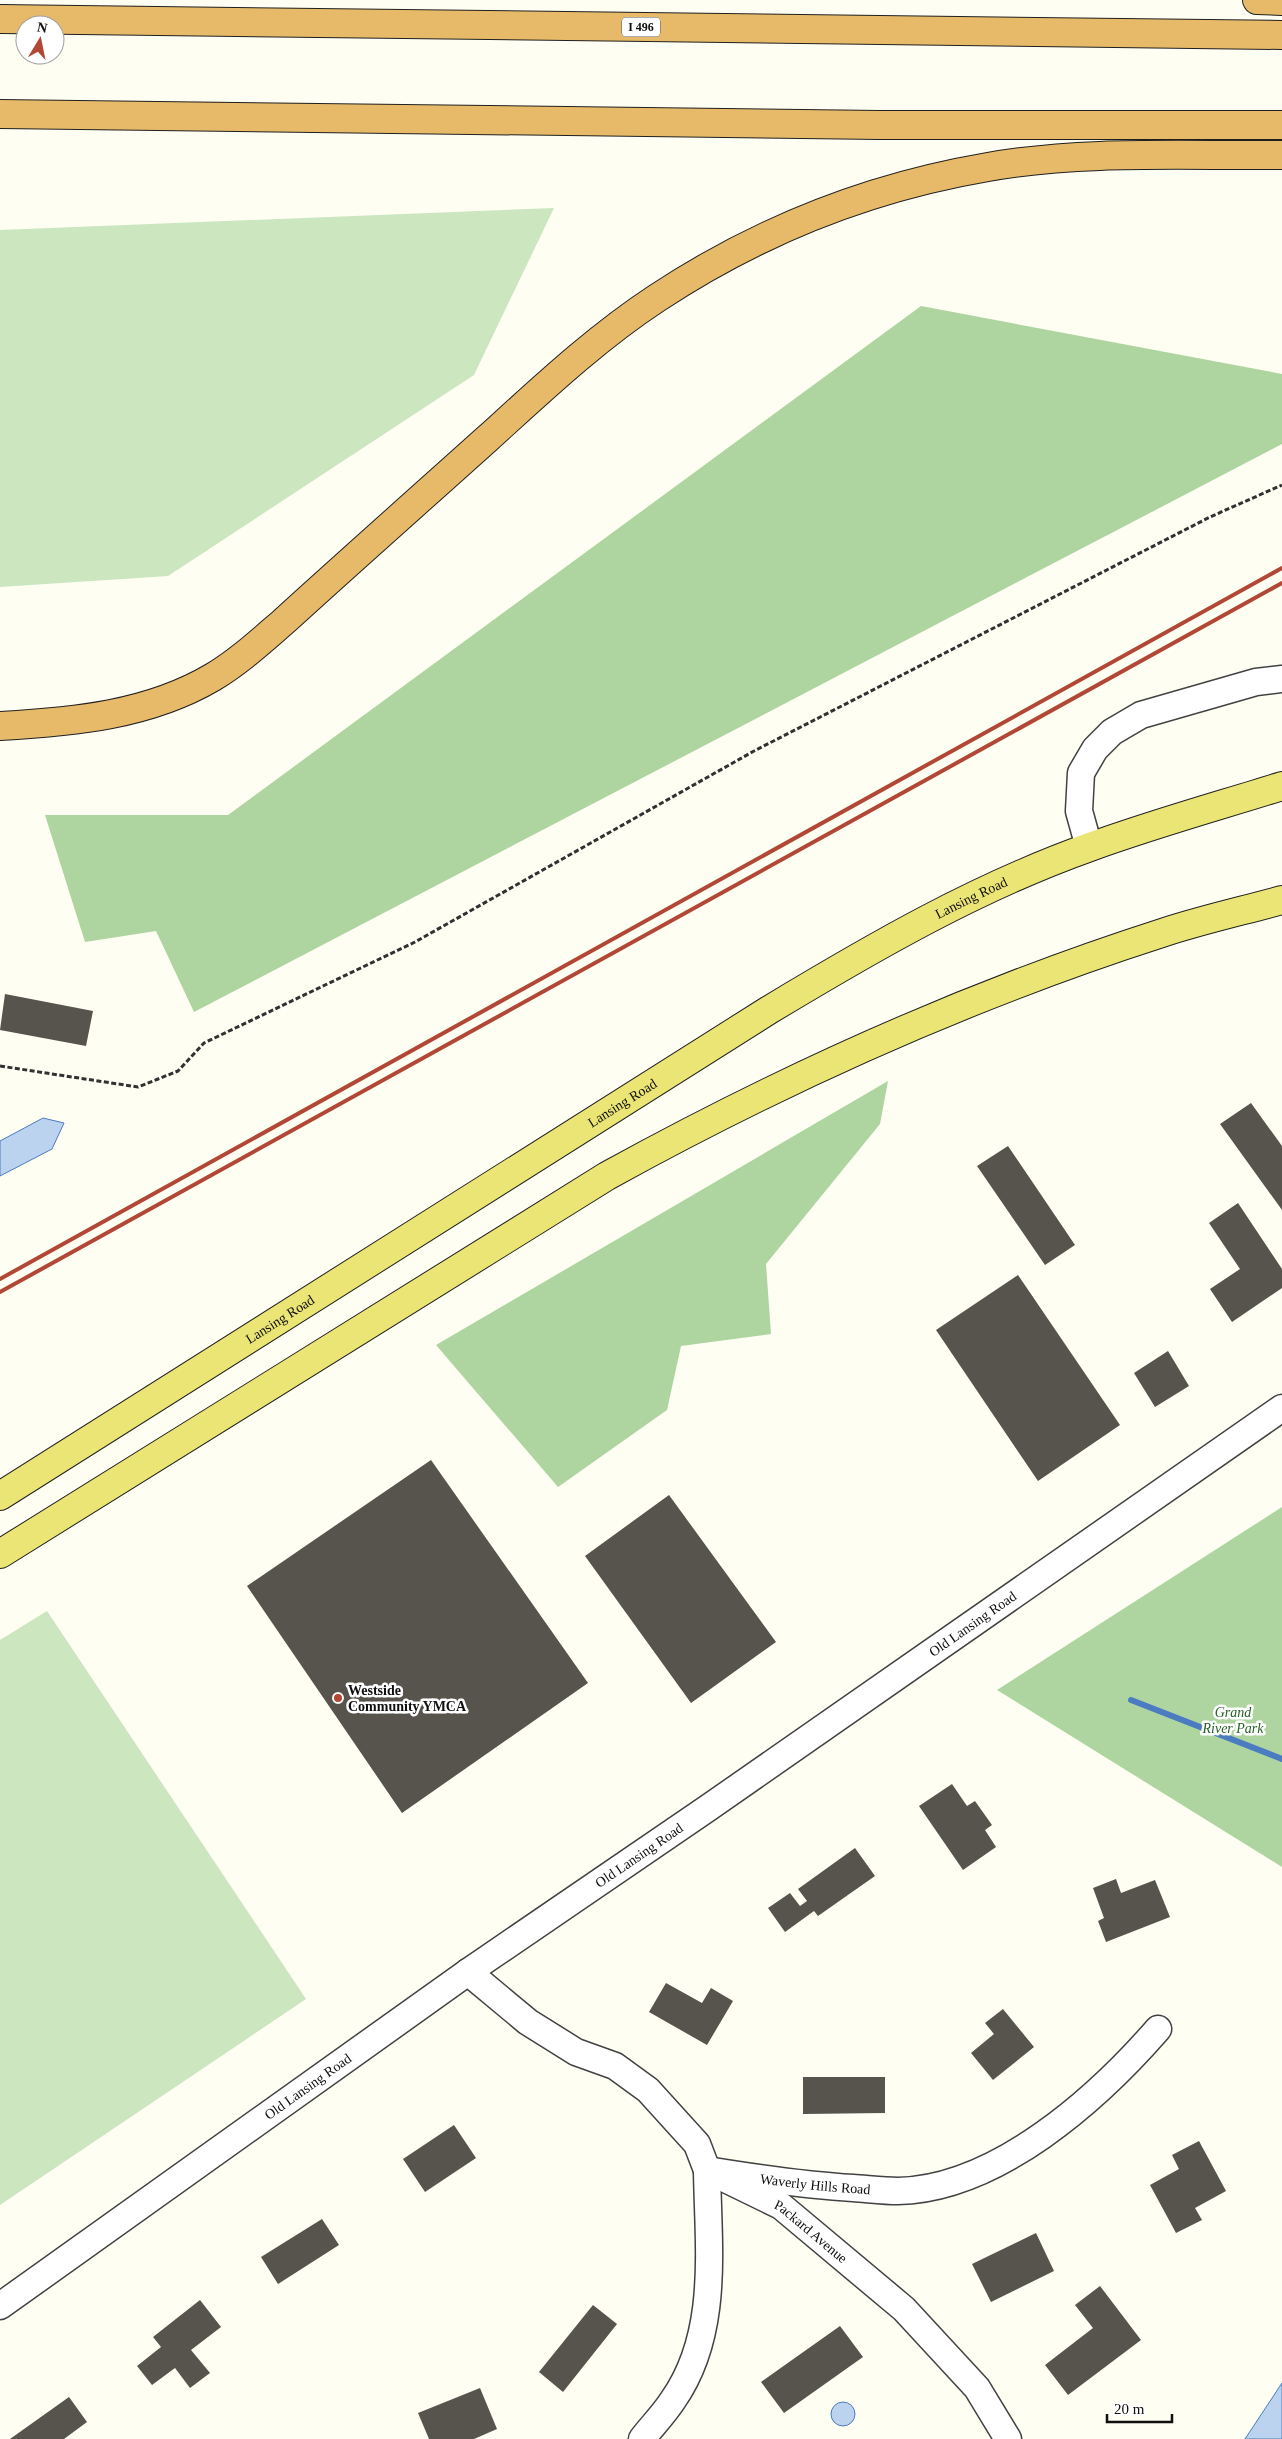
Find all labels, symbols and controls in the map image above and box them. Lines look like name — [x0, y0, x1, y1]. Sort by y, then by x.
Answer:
north arrow — [15, 15, 65, 65]
road number: I 496 — [622, 18, 660, 36]
text: N — [36, 19, 48, 36]
street label: Lansing Road — [933, 874, 1009, 922]
street label: Lansing Road — [585, 1076, 659, 1130]
street label: Lansing Road — [243, 1292, 317, 1346]
street label: Old Lansing Road — [926, 1588, 1019, 1659]
place label: Westside Community YMCA — [348, 1683, 467, 1714]
marker: Westside Community YMCA — [332, 1692, 344, 1704]
park label: Grand River Park — [1201, 1705, 1264, 1736]
street label: Old Lansing Road — [592, 1820, 686, 1890]
street label: Old Lansing Road — [262, 2050, 354, 2122]
street label: Waverly Hills Road — [759, 2171, 871, 2197]
street label: Packard Avenue — [772, 2197, 850, 2266]
scale bar — [1107, 2392, 1172, 2424]
text: 20 m — [1114, 2401, 1145, 2417]

